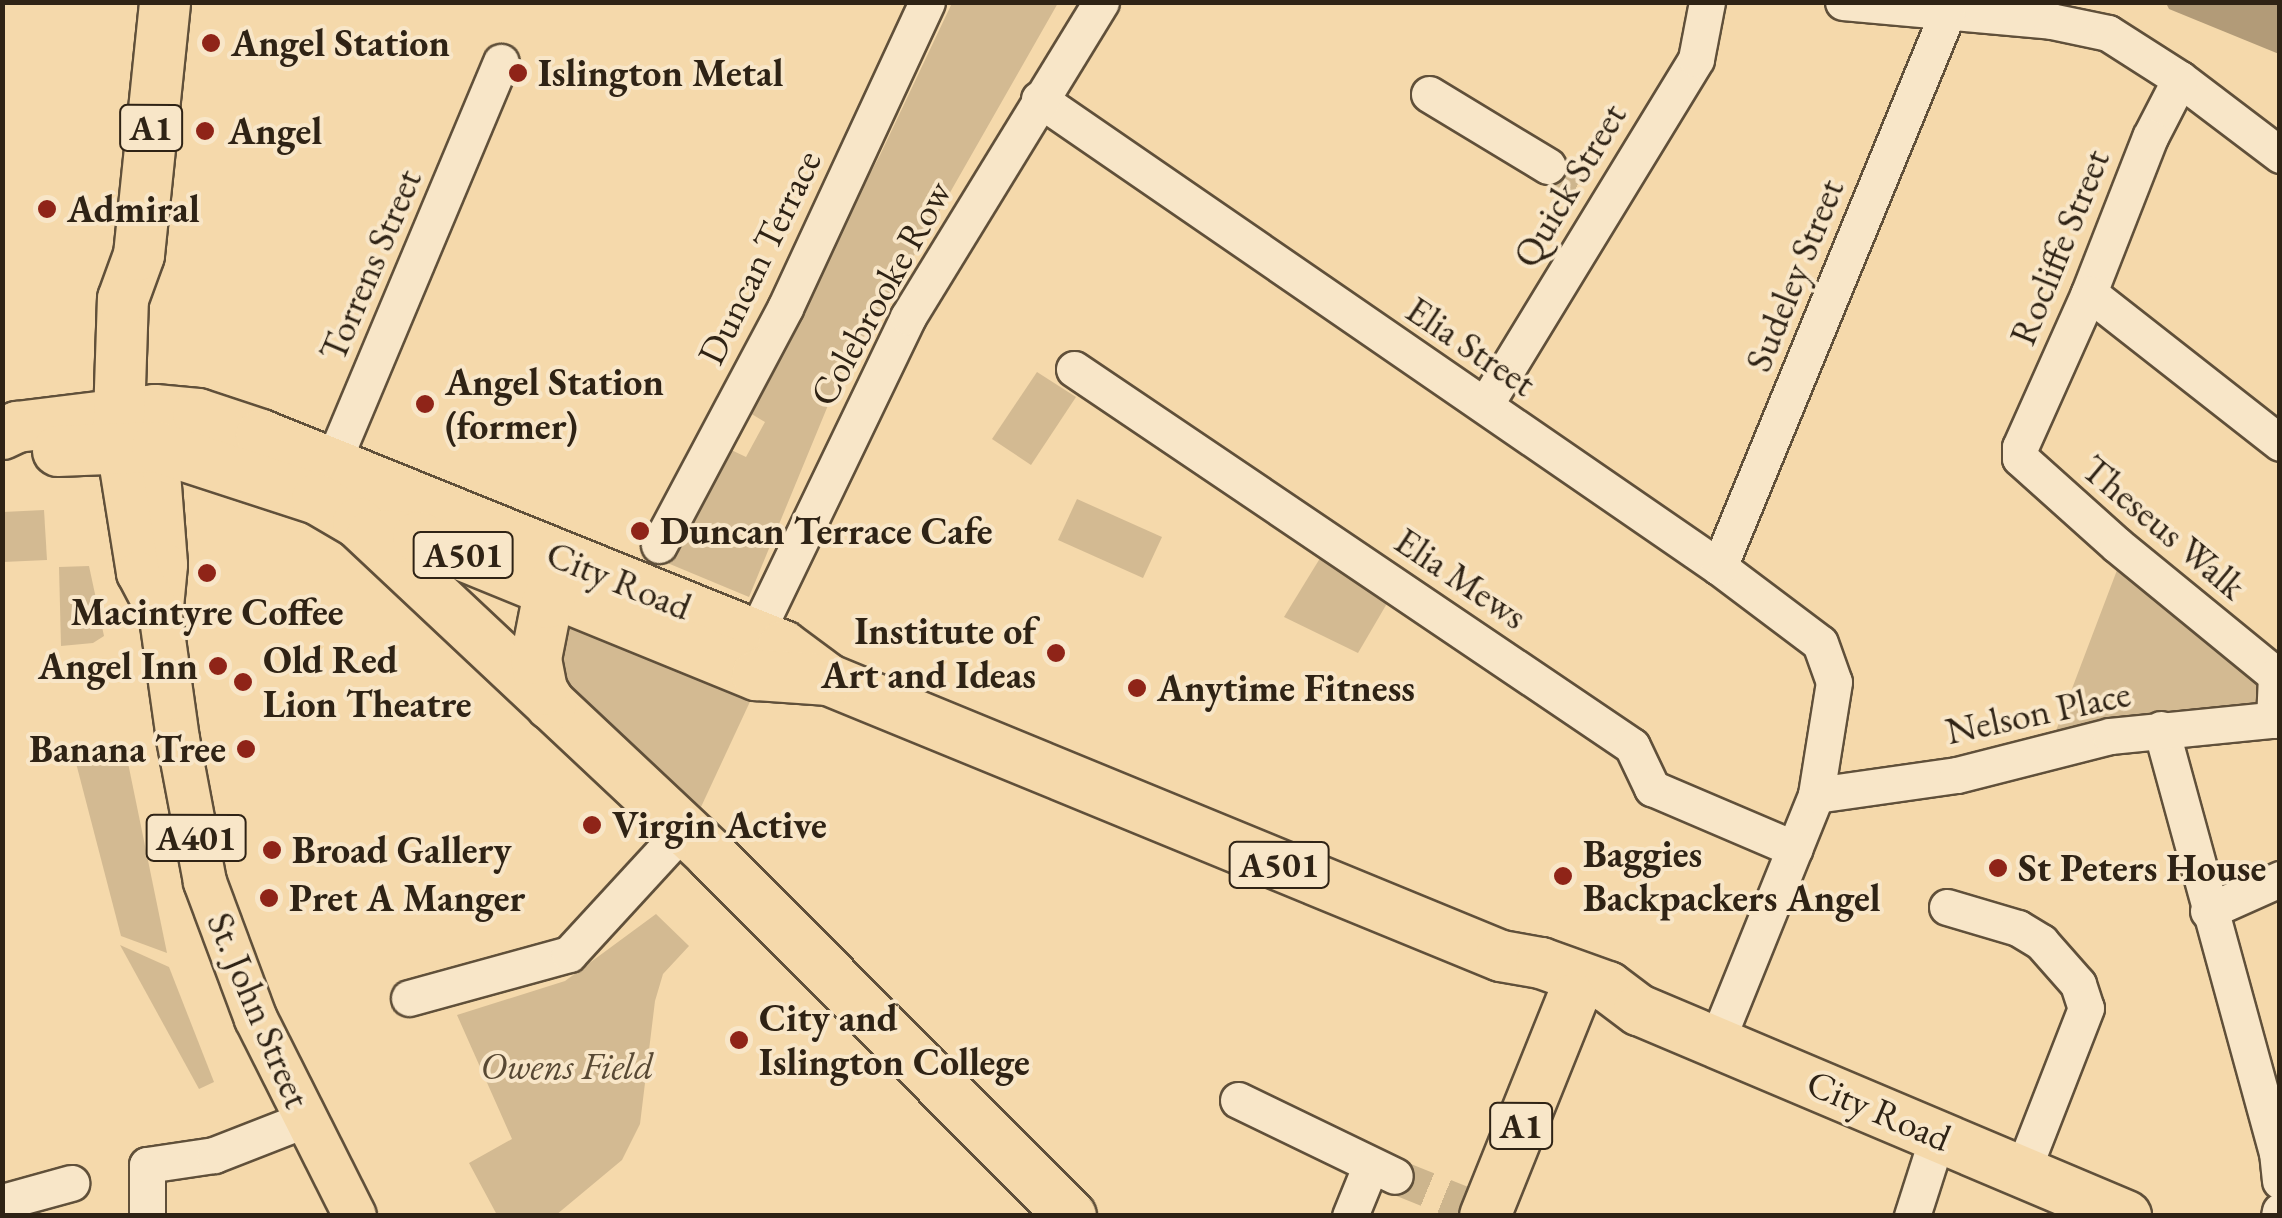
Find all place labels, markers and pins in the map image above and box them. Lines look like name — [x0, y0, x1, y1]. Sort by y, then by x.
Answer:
place label: Angel Station — [231, 20, 450, 66]
marker: Angel Station — [200, 32, 222, 54]
place label: Islington Metal — [538, 50, 784, 96]
marker: Islington Metal — [507, 62, 529, 84]
place label: Angel — [228, 108, 322, 154]
marker: Angel — [192, 118, 218, 144]
place label: Admiral — [67, 186, 200, 232]
marker: Admiral — [36, 198, 58, 220]
place label: Angel Station (former) — [445, 359, 664, 448]
marker: Angel Station (former) — [414, 393, 436, 415]
place label: Duncan Terrace Cafe — [660, 508, 992, 554]
marker: Duncan Terrace Cafe — [629, 520, 651, 542]
marker: Macintyre Coffee — [196, 562, 218, 584]
place label: Macintyre Coffee — [70, 589, 344, 635]
place label: Institute of Art and Ideas — [821, 608, 1036, 698]
place label: Old Red Lion Theatre — [263, 637, 472, 726]
marker: Institute of Art and Ideas — [1045, 642, 1067, 664]
place label: Angel Inn — [38, 643, 198, 689]
marker: Angel Inn — [207, 655, 229, 677]
place label: Anytime Fitness — [1157, 665, 1415, 711]
marker: Old Red Lion Theatre — [232, 671, 254, 693]
marker: Anytime Fitness — [1126, 677, 1148, 699]
place label: Banana Tree — [29, 726, 226, 772]
marker: Banana Tree — [235, 738, 257, 760]
place label: Virgin Active — [612, 802, 827, 848]
marker: Virgin Active — [581, 814, 603, 836]
place label: Broad Gallery — [292, 827, 512, 873]
place label: Baggies Backpackers Angel — [1583, 831, 1881, 921]
marker: Broad Gallery — [261, 839, 283, 861]
place label: St Peters House — [2018, 845, 2266, 891]
marker: St Peters House — [1987, 857, 2009, 879]
marker: Baggies Backpackers Angel — [1552, 865, 1574, 887]
place label: Pret A Manger — [289, 875, 525, 921]
marker: Pret A Manger — [258, 887, 280, 909]
place label: City and Islington College — [759, 995, 1030, 1084]
marker: City and Islington College — [728, 1029, 750, 1051]

